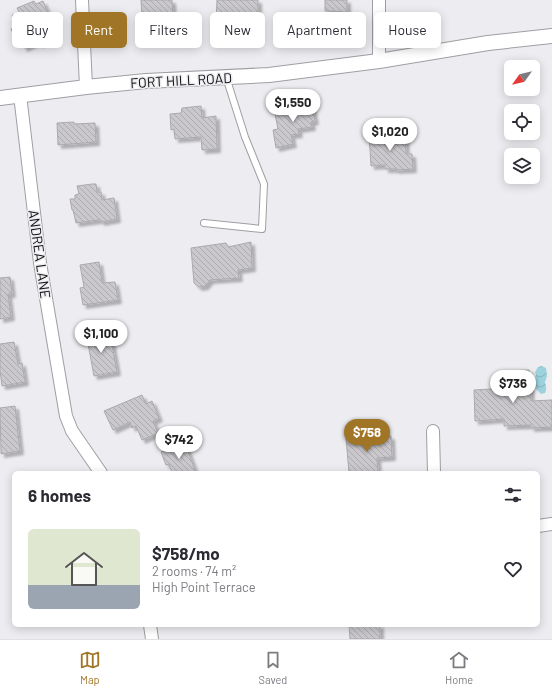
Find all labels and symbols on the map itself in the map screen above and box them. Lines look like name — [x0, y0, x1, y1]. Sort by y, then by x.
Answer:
north arrow — [504, 60, 540, 96]
street label: FORT HILL ROAD — [130, 69, 232, 91]
pin: $1,550 — [260, 89, 326, 123]
pin: $1,020 — [357, 118, 423, 152]
street label: ANDREA LANE — [25, 208, 55, 300]
pin: $1,100 — [68, 320, 134, 354]
pin: $736 — [489, 370, 537, 404]
pin: $758 — [343, 419, 391, 453]
pin: $742 — [155, 426, 203, 460]

